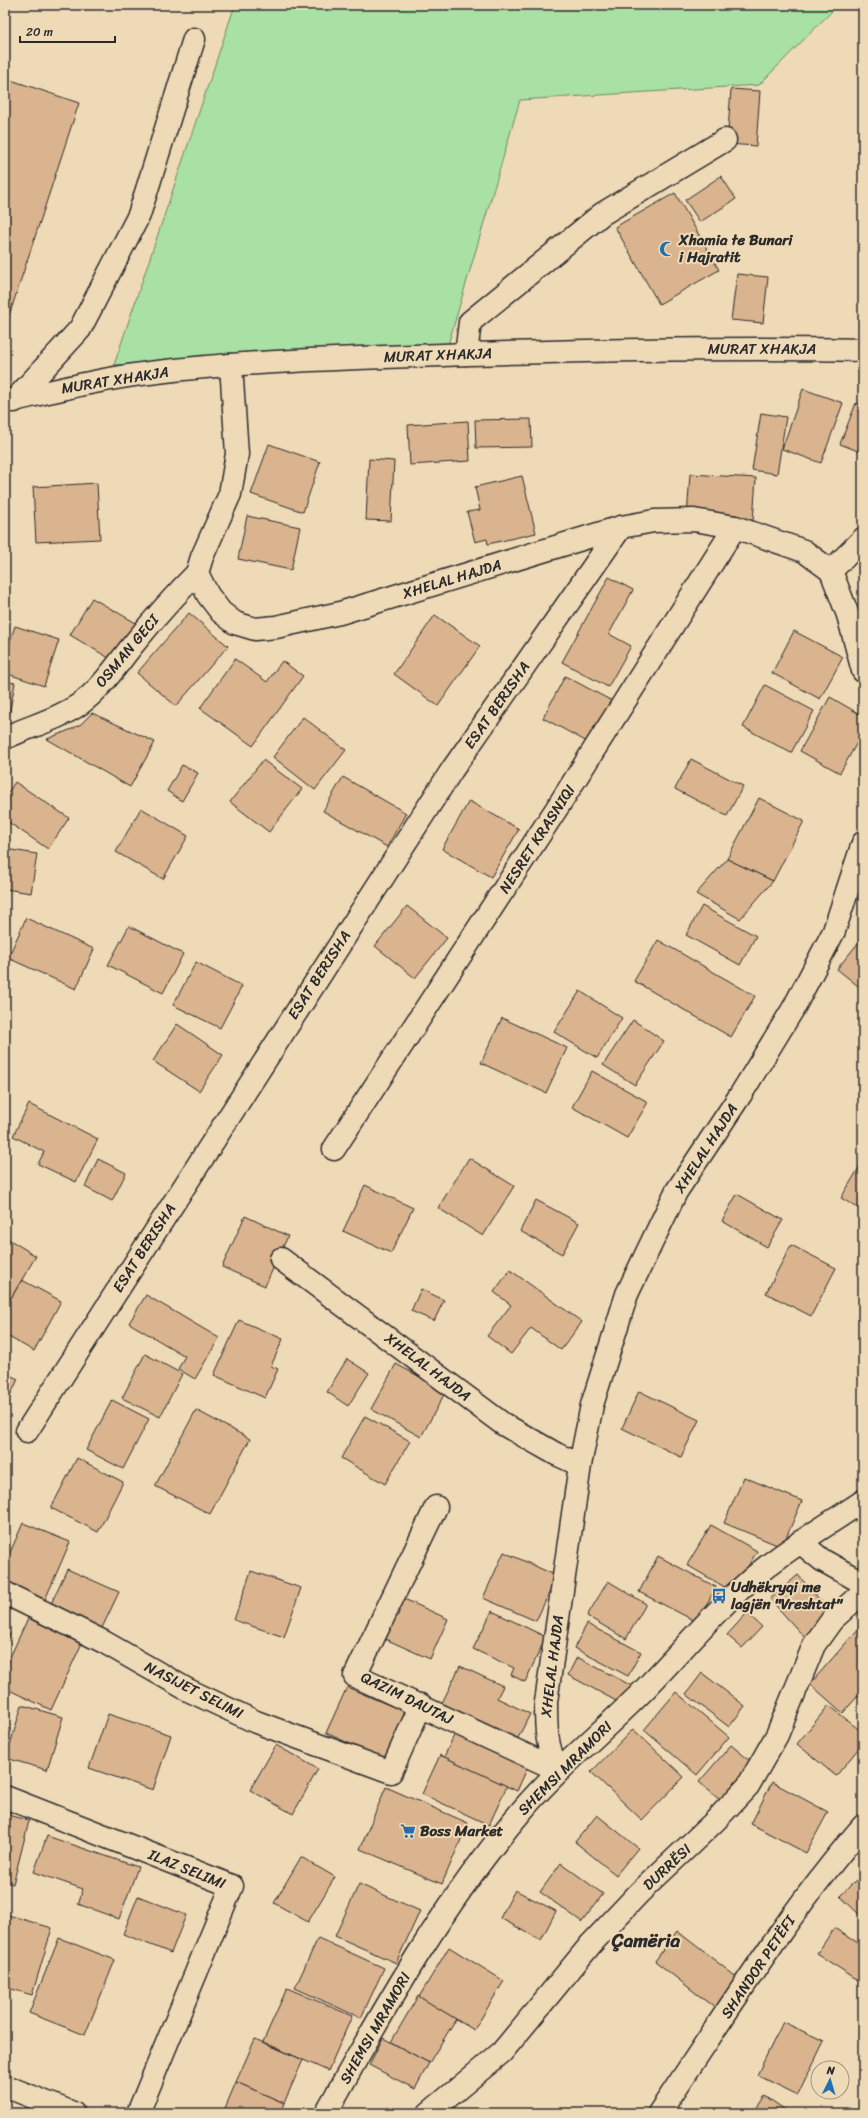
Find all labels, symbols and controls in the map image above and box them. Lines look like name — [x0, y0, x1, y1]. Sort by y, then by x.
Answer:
scale bar — [20, 18, 115, 44]
text: 20 m — [26, 21, 53, 43]
place label: Xhamia te Bunari i Hajratit — [678, 227, 793, 270]
mosque icon: Xhamia te Bunari i Hajratit — [658, 240, 676, 258]
street label: MURAT XHAKJA — [708, 336, 816, 362]
street label: MURAT XHAKJA — [383, 340, 493, 370]
street label: MURAT XHAKJA — [59, 359, 171, 401]
street label: XHELAL HAJDA — [398, 552, 505, 607]
street label: OSMAN GECI — [88, 608, 166, 693]
street label: ESAT BERISHA — [457, 656, 537, 754]
street label: NESRET KRASNIQI — [492, 779, 582, 899]
street label: ESAT BERISHA — [280, 925, 358, 1025]
street label: XHELAL HAJDA — [667, 1098, 745, 1199]
street label: ESAT BERISHA — [105, 1198, 183, 1298]
street label: XHELAL HAJDA — [378, 1325, 477, 1408]
place label: Udhëkryqi me lagjën "Vreshtat" — [730, 1574, 844, 1617]
bus stop icon: Udhëkryqi me lagjën "Vreshtat" — [710, 1587, 728, 1605]
street label: XHELAL HAJDA — [533, 1614, 571, 1719]
street label: NASIJET SELIMI — [140, 1654, 248, 1726]
street label: QAZIM DAUTAJ — [356, 1664, 459, 1732]
street label: SHEMSI MRAMORI — [511, 1714, 619, 1822]
place label: Boss Market — [420, 1818, 503, 1844]
supermarket icon: Boss Market — [399, 1822, 417, 1840]
street label: DURRËSI — [636, 1837, 698, 1897]
street label: ILAZ SELIMI — [143, 1841, 230, 1897]
street label: SHANDOR PETËFI — [714, 1909, 803, 2024]
district label: Çamëria — [611, 1924, 681, 1957]
street label: SHEMSI MRAMORI — [332, 1967, 418, 2089]
north arrow — [810, 2060, 850, 2100]
text: N — [825, 2061, 836, 2080]

